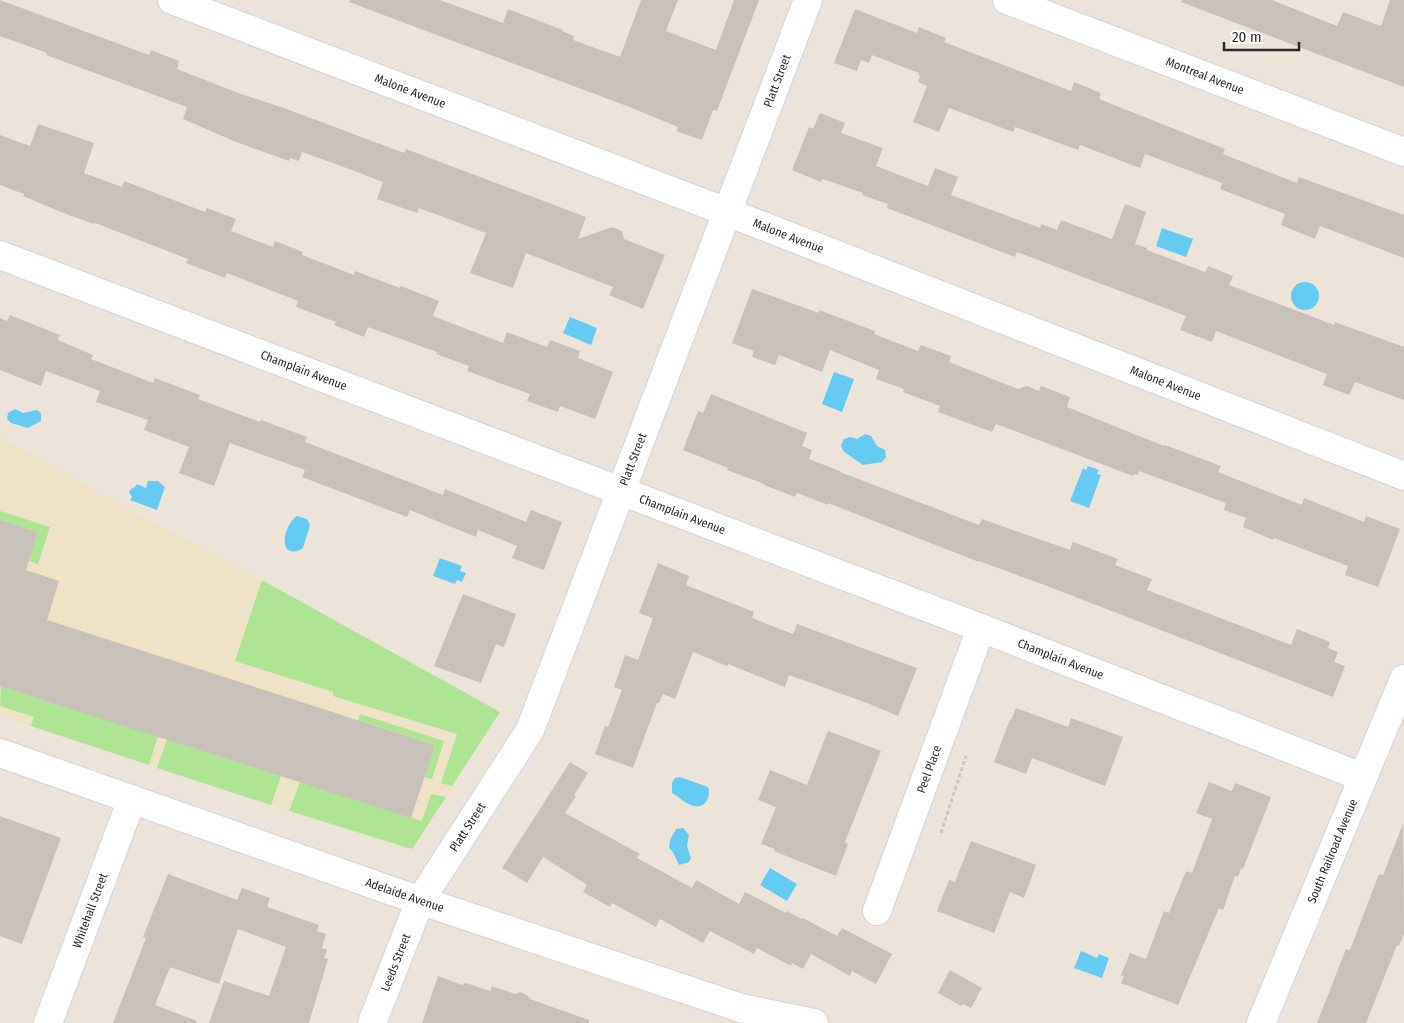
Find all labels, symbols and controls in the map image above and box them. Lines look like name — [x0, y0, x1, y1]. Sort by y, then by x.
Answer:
scale bar — [1224, 20, 1299, 52]
text: 20 m — [1232, 28, 1262, 46]
street label: Platt Street — [761, 52, 794, 109]
street label: Montreal Avenue — [1164, 54, 1246, 97]
street label: Malone Avenue — [373, 71, 448, 111]
street label: Malone Avenue — [751, 216, 826, 256]
street label: Champlain Avenue — [259, 348, 349, 393]
street label: Malone Avenue — [1128, 363, 1203, 403]
street label: Platt Street — [617, 431, 649, 488]
street label: Champlain Avenue — [637, 492, 727, 537]
street label: Champlain Avenue — [1016, 636, 1106, 682]
street label: Peel Place — [914, 743, 944, 795]
street label: South Railroad Avenue — [1305, 797, 1360, 905]
street label: Platt Street — [447, 800, 488, 854]
street label: Whitehall Street — [70, 871, 111, 950]
street label: Adelaide Avenue — [364, 875, 446, 915]
street label: Leeds Street — [378, 932, 413, 993]

